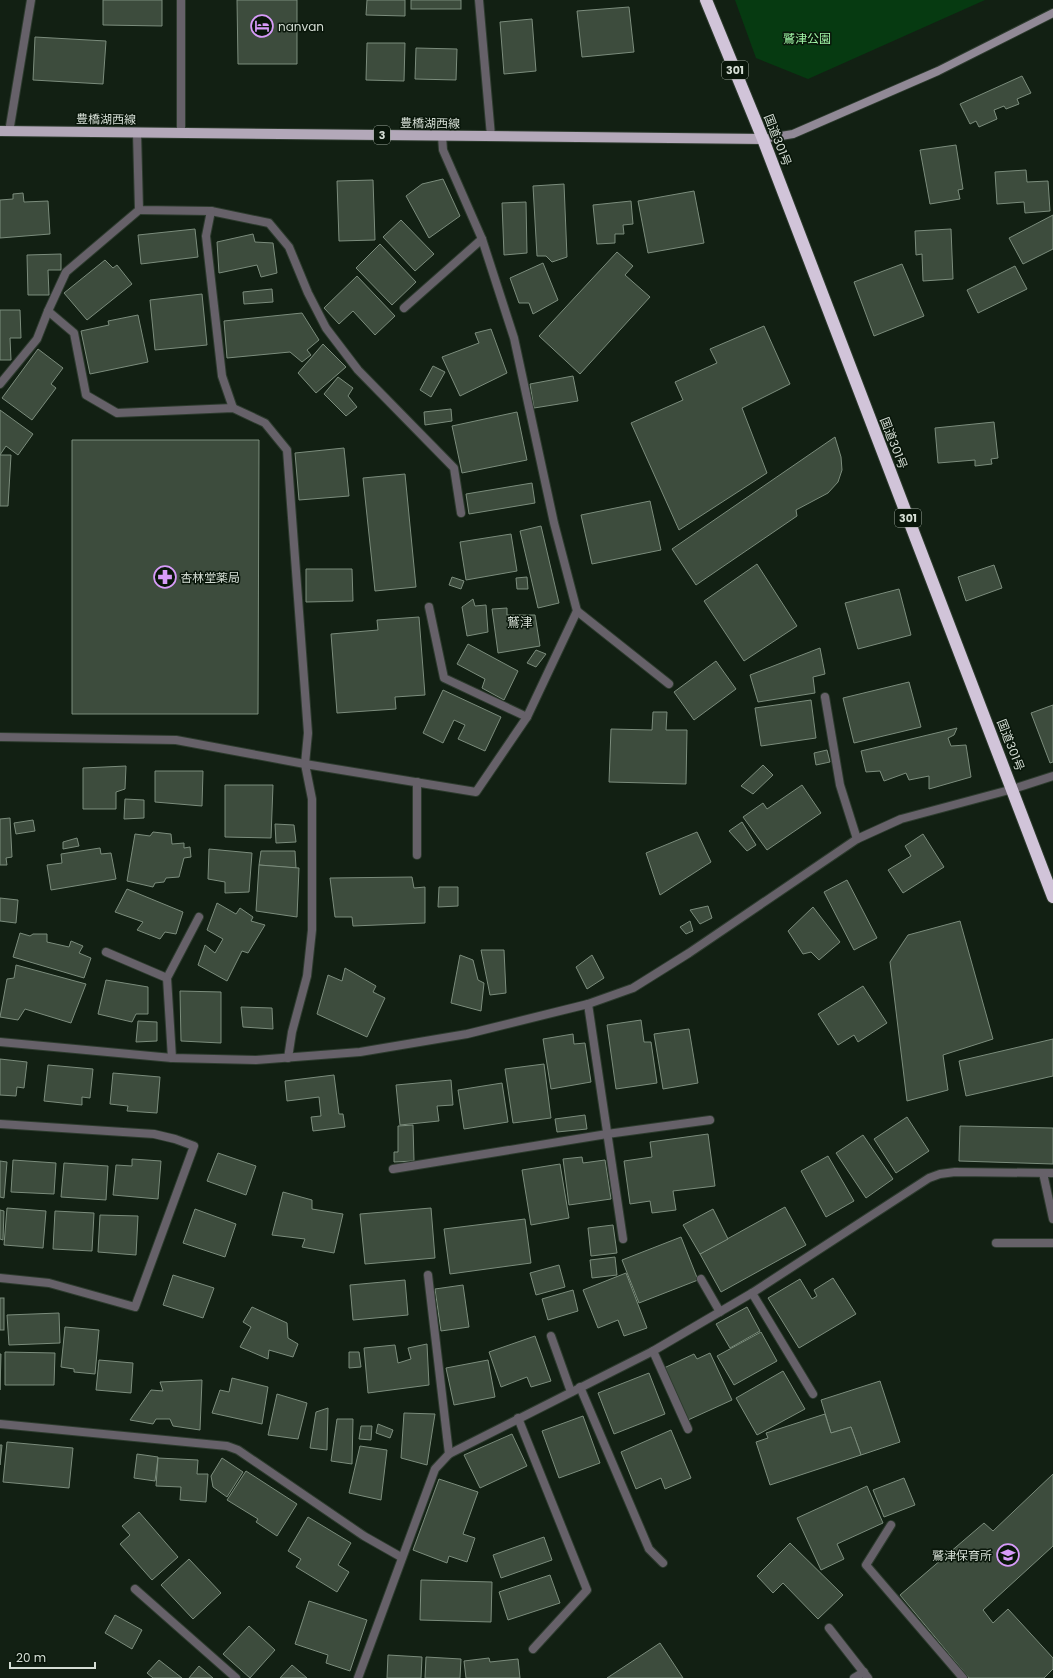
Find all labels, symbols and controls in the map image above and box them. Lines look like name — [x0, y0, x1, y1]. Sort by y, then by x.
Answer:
hotel icon: nanvan — [249, 13, 275, 39]
place label: nanvan — [278, 18, 324, 35]
park label: 鷲津公園 — [783, 30, 831, 47]
road number: 301 — [722, 61, 748, 79]
street label: 豊橋湖西線 — [76, 110, 136, 128]
street label: 国道301号 — [760, 112, 796, 168]
street label: 豊橋湖西線 — [400, 114, 460, 132]
road number: 3 — [374, 126, 390, 144]
street label: 国道301号 — [876, 415, 912, 471]
road number: 301 — [895, 509, 921, 527]
pharmacy icon: 杏林堂薬局 — [152, 564, 178, 590]
place label: 杏林堂薬局 — [180, 569, 240, 586]
district label: 鷲津 — [507, 613, 533, 632]
street label: 国道301号 — [993, 717, 1029, 773]
school or university icon: 鷲津保育所 — [995, 1542, 1021, 1568]
place label: 鷲津保育所 — [932, 1547, 992, 1564]
scale bar — [10, 1644, 95, 1670]
text: 20 m — [16, 1649, 46, 1666]

